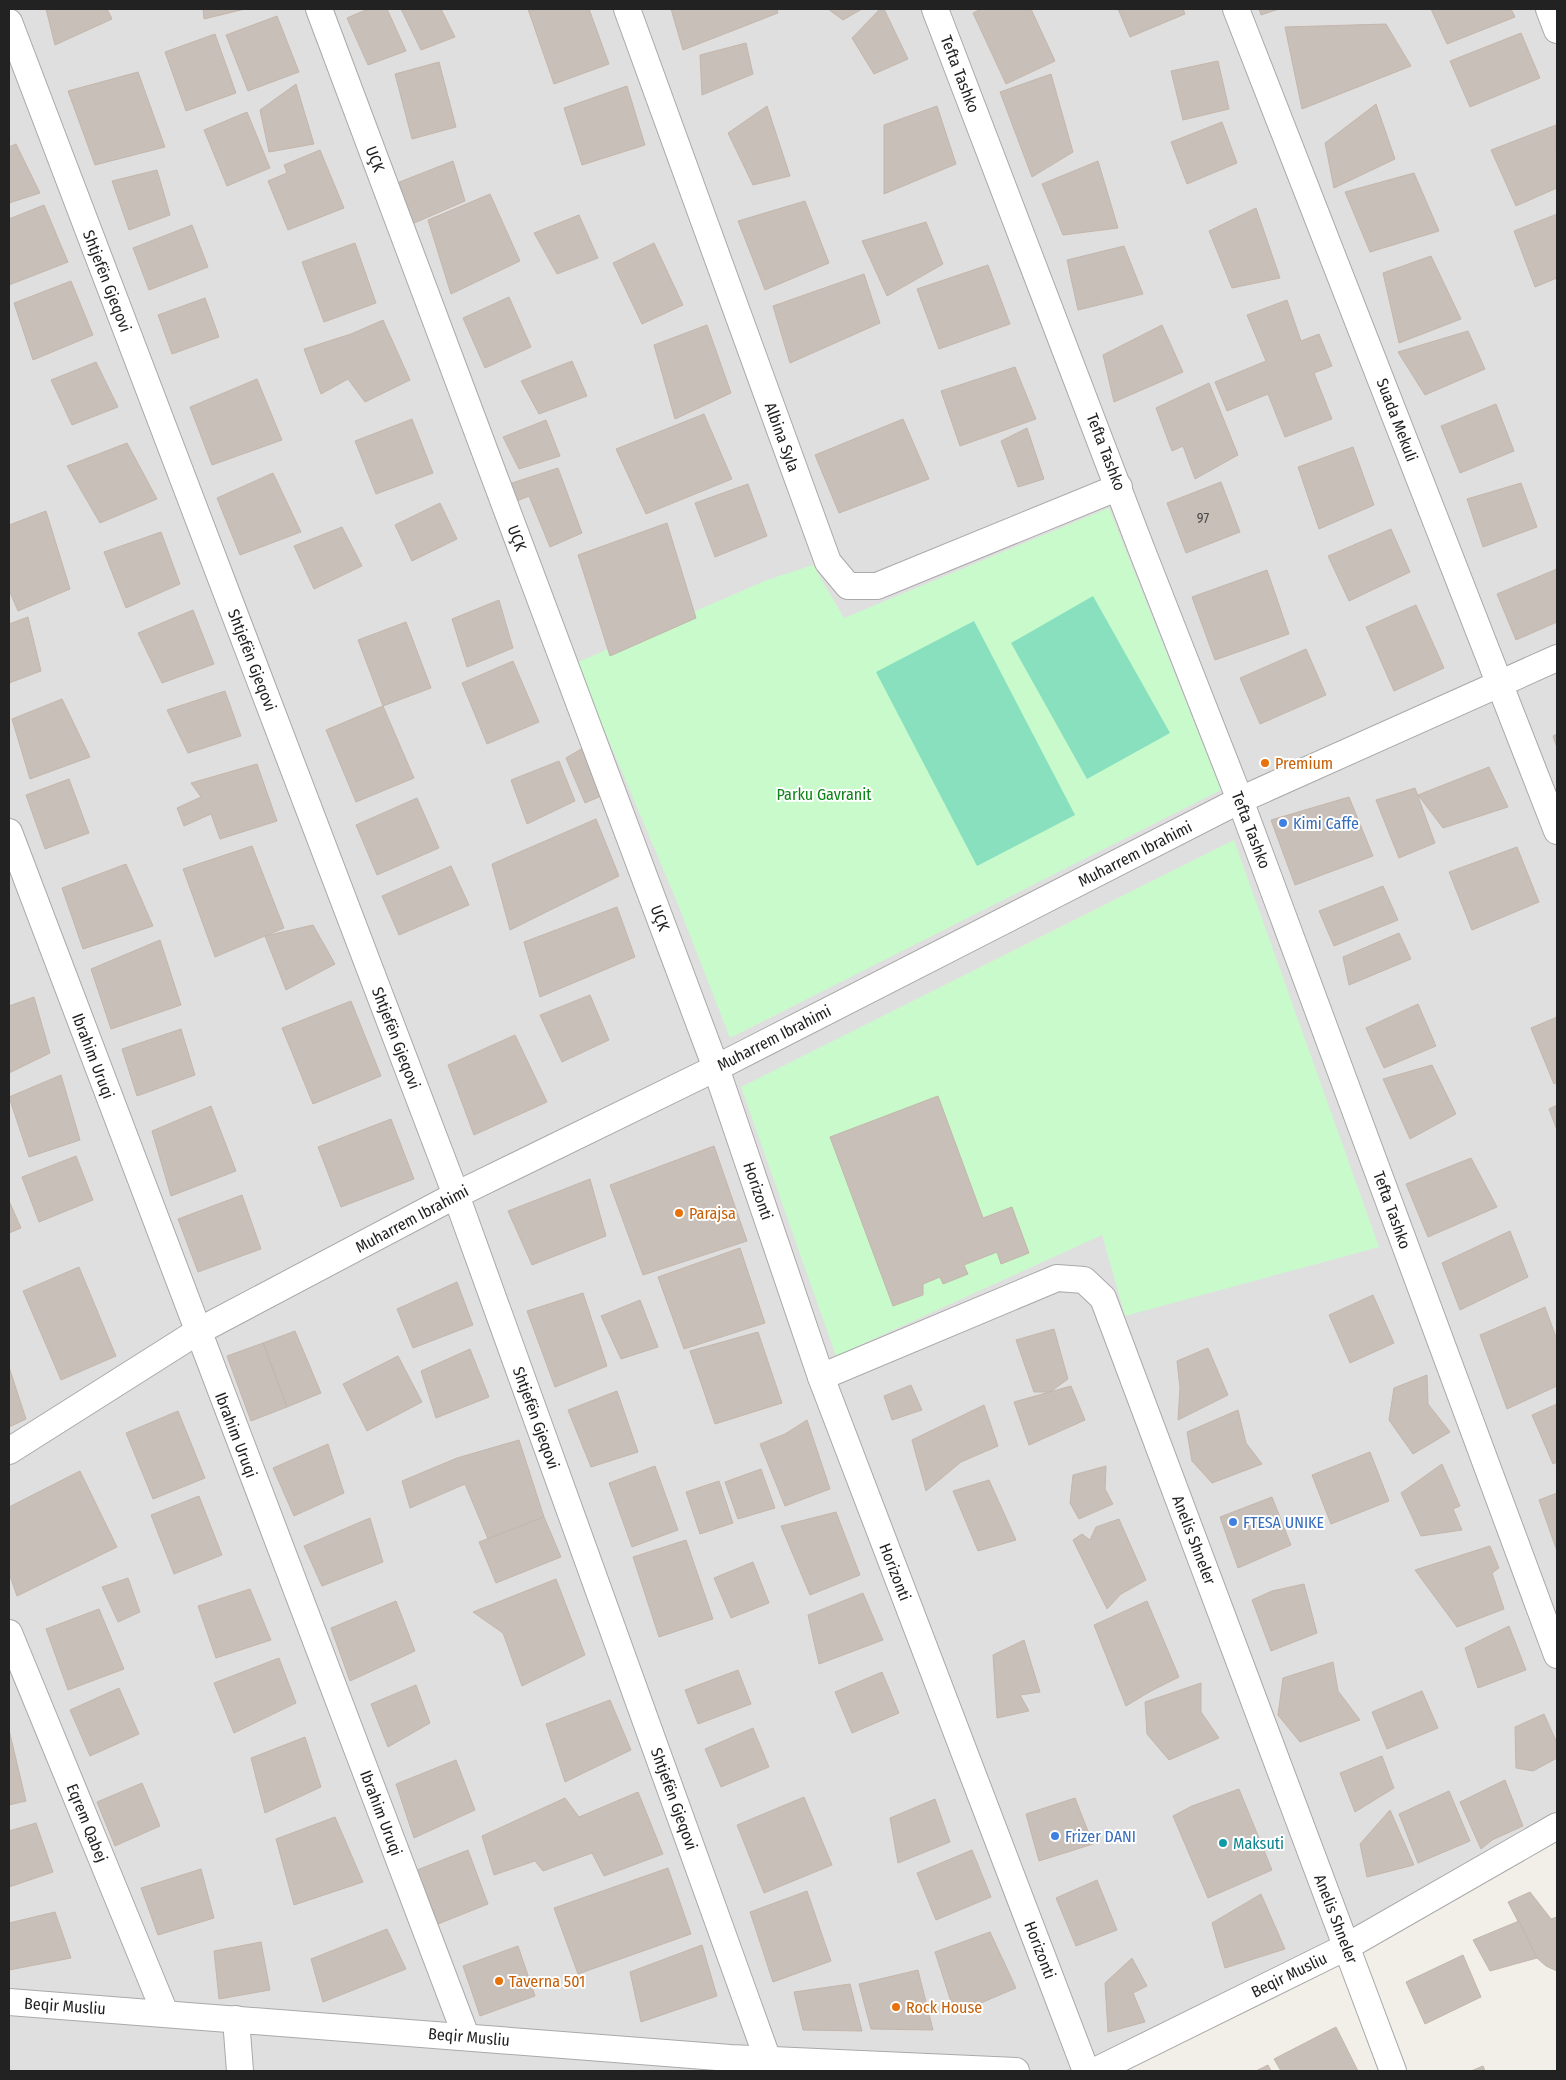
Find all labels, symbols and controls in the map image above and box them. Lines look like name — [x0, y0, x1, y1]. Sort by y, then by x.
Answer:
street label: Tefta Tashko — [937, 33, 983, 115]
street label: UÇK — [361, 143, 389, 175]
street label: Shtjefën Gjeqovi — [79, 227, 135, 335]
street label: Suada Mekuli — [1372, 376, 1422, 464]
street label: Albina Syla — [761, 400, 803, 474]
street label: Tefta Tashko — [1083, 411, 1129, 493]
house number: 97 — [1197, 510, 1209, 527]
street label: UÇK — [503, 522, 531, 554]
street label: Shtjefën Gjeqovi — [224, 606, 280, 714]
place label: Premium — [1275, 754, 1333, 773]
marker: Premium — [1259, 757, 1271, 769]
park label: Parku Gavranit — [777, 785, 872, 804]
street label: Tefta Tashko — [1228, 789, 1274, 871]
place label: Kimi Caffe — [1293, 814, 1359, 833]
street label: Muharrem Ibrahimi — [1075, 817, 1195, 891]
marker: Kimi Caffe — [1277, 817, 1289, 829]
street label: UÇK — [646, 902, 674, 934]
street label: Shtjefën Gjeqovi — [368, 984, 424, 1092]
street label: Muharrem Ibrahimi — [714, 1001, 834, 1075]
street label: Ibrahim Uruqi — [68, 1011, 118, 1101]
street label: Horizonti — [739, 1160, 777, 1222]
street label: Tefta Tashko — [1369, 1169, 1415, 1251]
street label: Muharrem Ibrahimi — [352, 1181, 472, 1257]
place label: Parajsa — [689, 1204, 736, 1223]
marker: Parajsa — [673, 1207, 685, 1219]
street label: Shtjefën Gjeqovi — [509, 1364, 563, 1472]
street label: Ibrahim Uruqi — [211, 1390, 261, 1480]
street label: Anelis Shneler — [1168, 1493, 1220, 1588]
place label: FTESA UNIKE — [1243, 1513, 1324, 1532]
marker: FTESA UNIKE — [1227, 1516, 1239, 1528]
street label: Horizonti — [875, 1541, 915, 1603]
street label: Shtjefën Gjeqovi — [647, 1745, 701, 1853]
street label: Ibrahim Uruqi — [356, 1768, 406, 1858]
street label: Eqrem Qabej — [63, 1781, 111, 1865]
place label: Frizer DANI — [1065, 1827, 1136, 1846]
marker: Frizer DANI — [1049, 1830, 1061, 1842]
place label: Maksuti — [1233, 1834, 1284, 1853]
marker: Maksuti — [1217, 1837, 1229, 1849]
street label: Anelis Shneler — [1310, 1872, 1362, 1967]
street label: Horizonti — [1020, 1919, 1060, 1981]
street label: Beqir Musliu — [1248, 1949, 1330, 2001]
place label: Taverna 501 — [509, 1972, 585, 1991]
marker: Taverna 501 — [493, 1975, 505, 1987]
street label: Beqir Musliu — [24, 1994, 106, 2018]
place label: Rock House — [906, 1998, 982, 2017]
marker: Rock House — [890, 2001, 902, 2013]
street label: Beqir Musliu — [427, 2024, 511, 2050]

